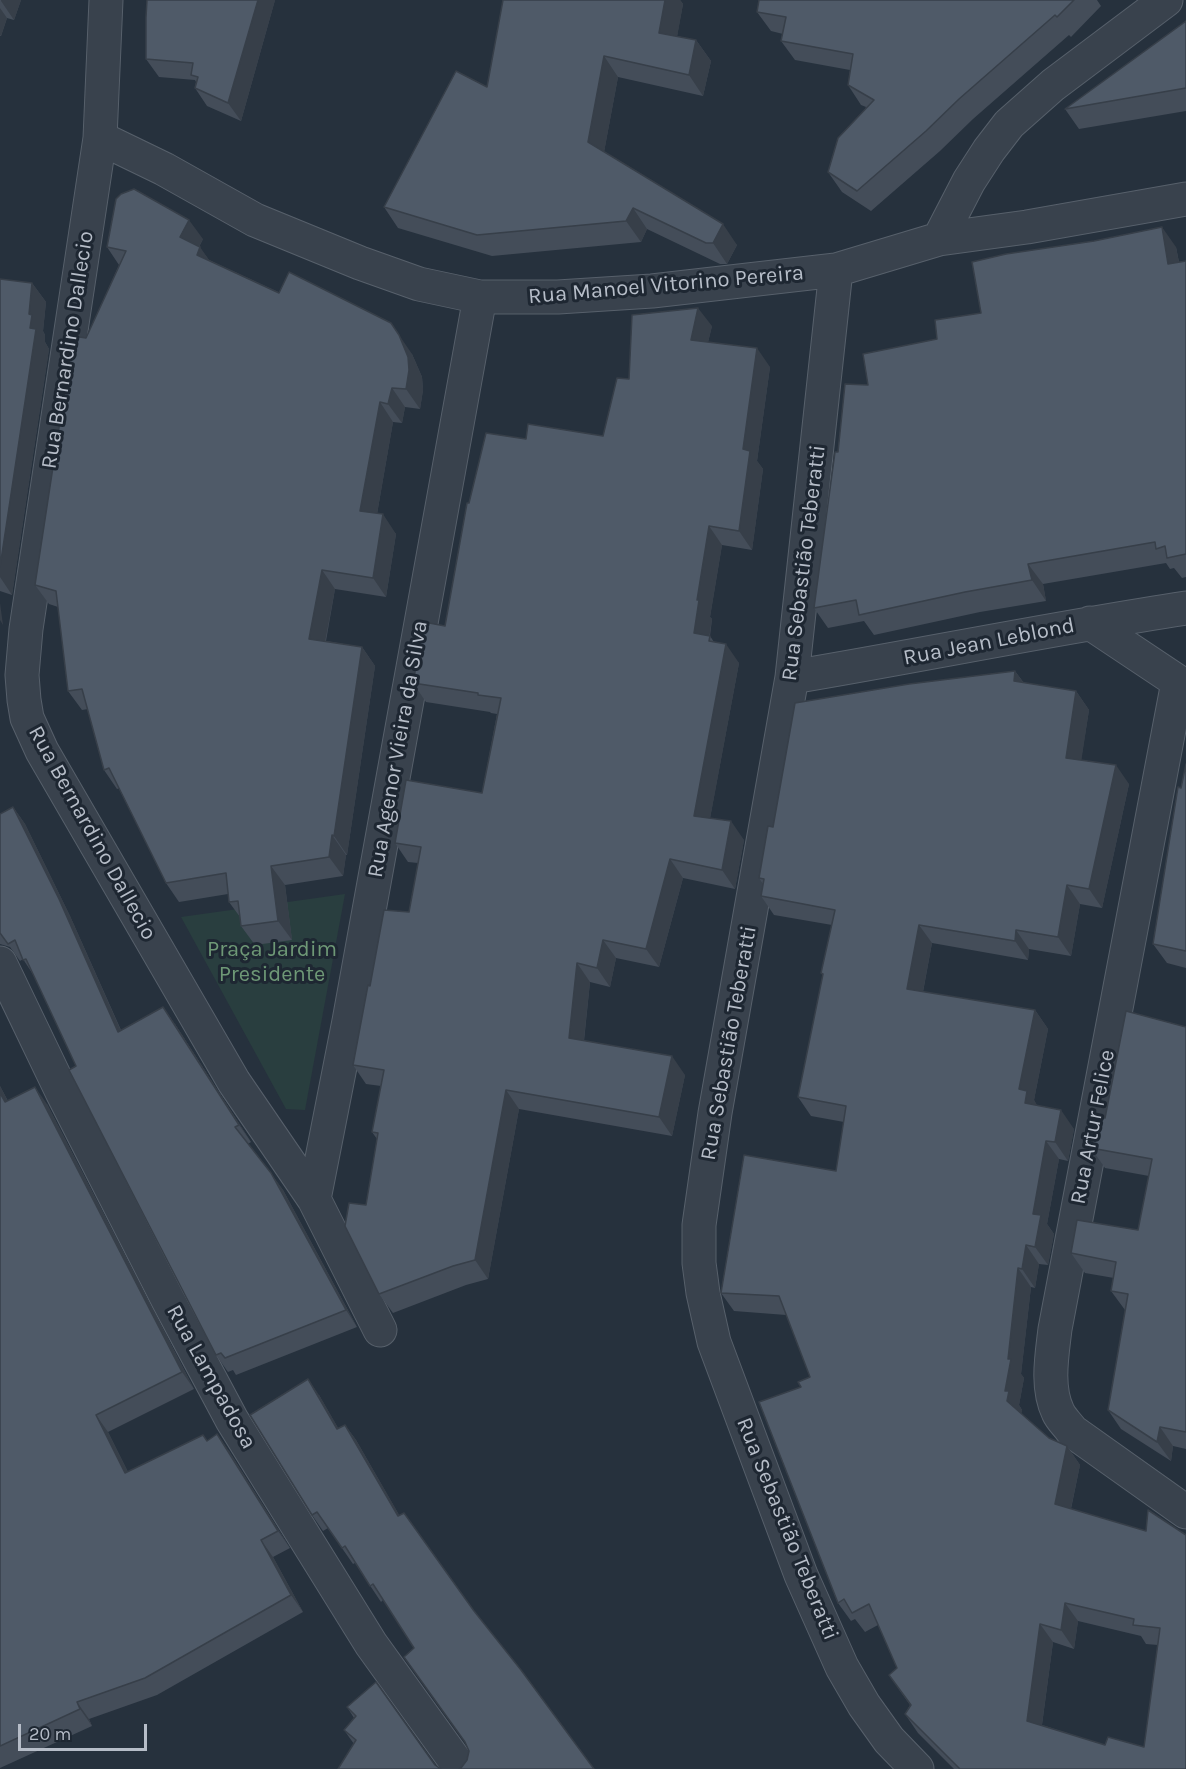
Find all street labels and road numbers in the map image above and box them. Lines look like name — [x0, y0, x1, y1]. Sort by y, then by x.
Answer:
street label: Rua Bernardino Dallecio — [36, 229, 100, 471]
street label: Rua Manoel Vitorino Pereira — [527, 260, 805, 310]
street label: Rua Sebastião Teberatti — [776, 443, 832, 683]
street label: Rua Jean Leblond — [901, 612, 1077, 672]
street label: Rua Agenor Vieira da Silva — [362, 618, 434, 880]
street label: Rua Bernardino Dallecio — [22, 721, 162, 945]
street label: Rua Sebastião Teberatti — [695, 924, 763, 1162]
street label: Rua Artur Felice — [1065, 1047, 1121, 1207]
street label: Rua Lampadosa — [160, 1300, 262, 1454]
street label: Rua Sebastião Teberatti — [730, 1414, 844, 1644]

